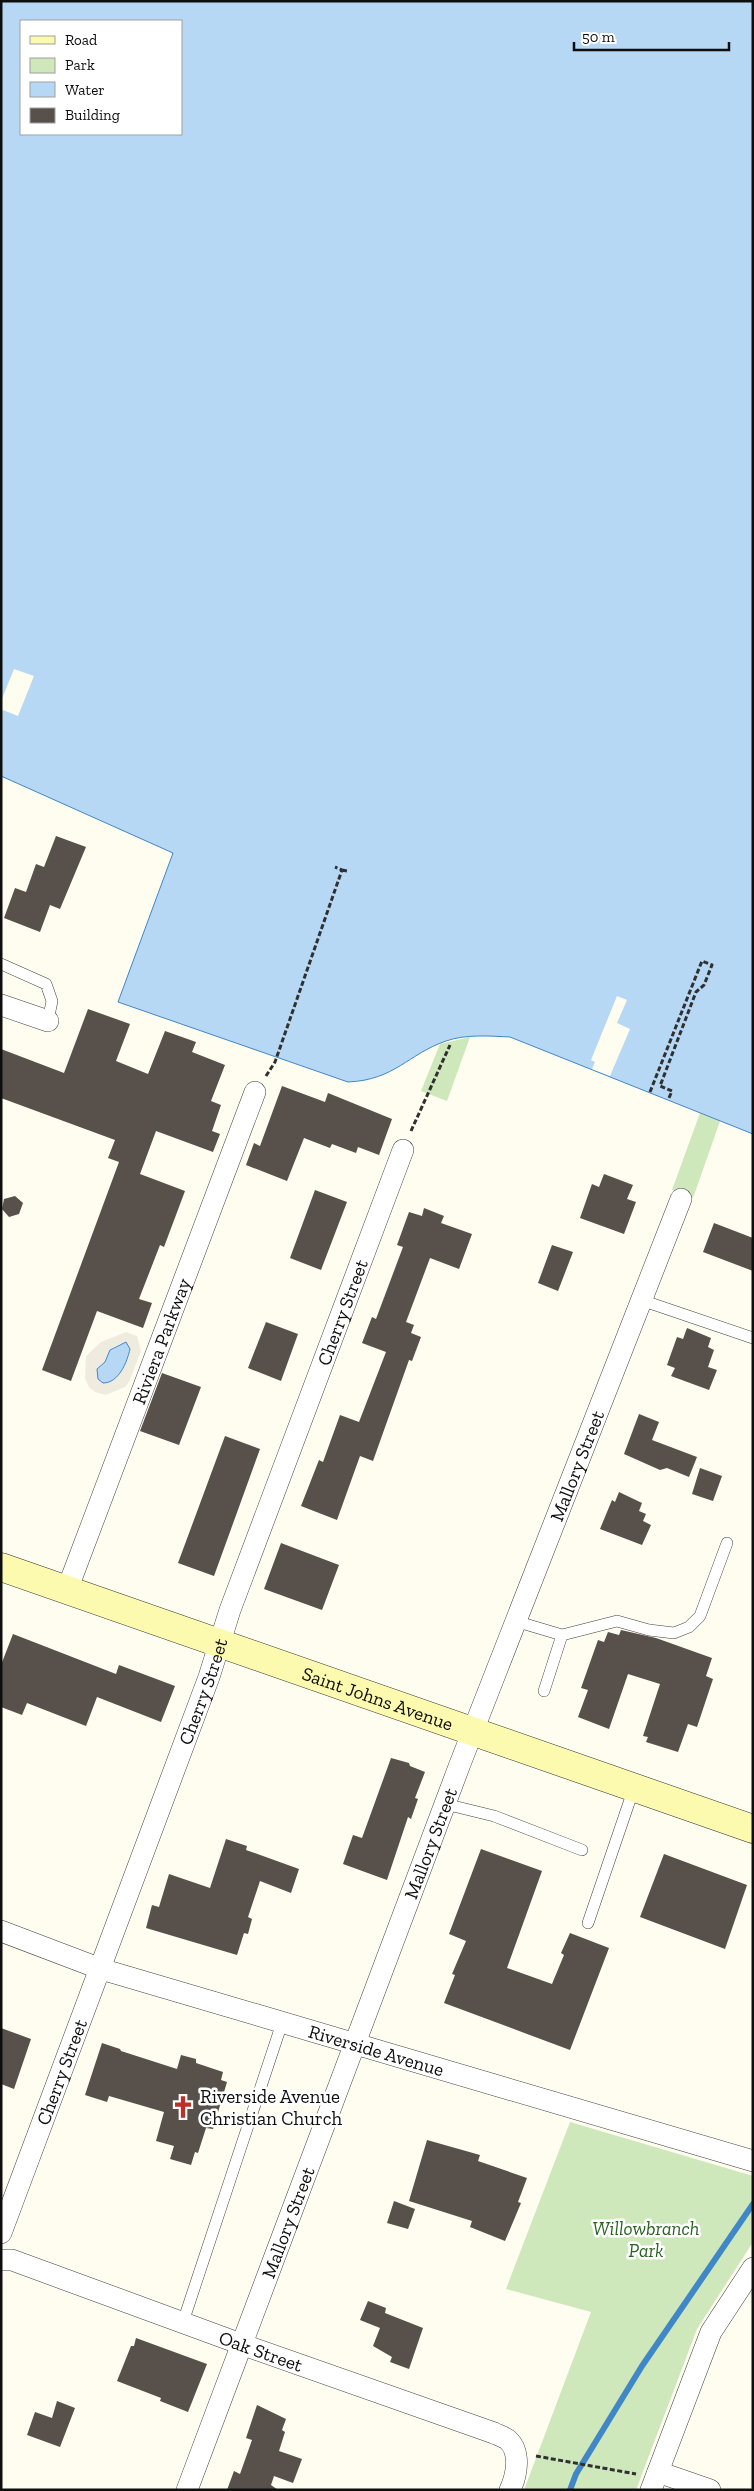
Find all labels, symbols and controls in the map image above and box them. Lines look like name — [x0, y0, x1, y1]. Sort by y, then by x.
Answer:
legend — [20, 20, 182, 135]
scale bar — [574, 20, 729, 52]
text: 50 m — [582, 28, 615, 46]
text: Road — [65, 31, 98, 49]
text: Park — [65, 56, 95, 74]
text: Water — [65, 81, 105, 99]
text: Building — [65, 106, 120, 124]
street label: Cherry Street — [312, 1256, 373, 1369]
street label: Riviera Parkway — [127, 1275, 196, 1408]
street label: Mallory Street — [545, 1407, 609, 1525]
street label: Cherry Street — [174, 1635, 232, 1748]
street label: Saint Johns Avenue — [299, 1662, 456, 1736]
street label: Mallory Street — [399, 1784, 462, 1902]
street label: Cherry Street — [31, 2016, 92, 2128]
street label: Riverside Avenue — [306, 2020, 447, 2081]
place label: Riverside Avenue Christian Church — [200, 2085, 343, 2130]
church icon: Riverside Avenue Christian Church — [170, 2094, 196, 2120]
street label: Mallory Street — [257, 2164, 320, 2281]
park label: Willowbranch Park — [593, 2217, 699, 2262]
street label: Oak Street — [216, 2326, 306, 2377]

